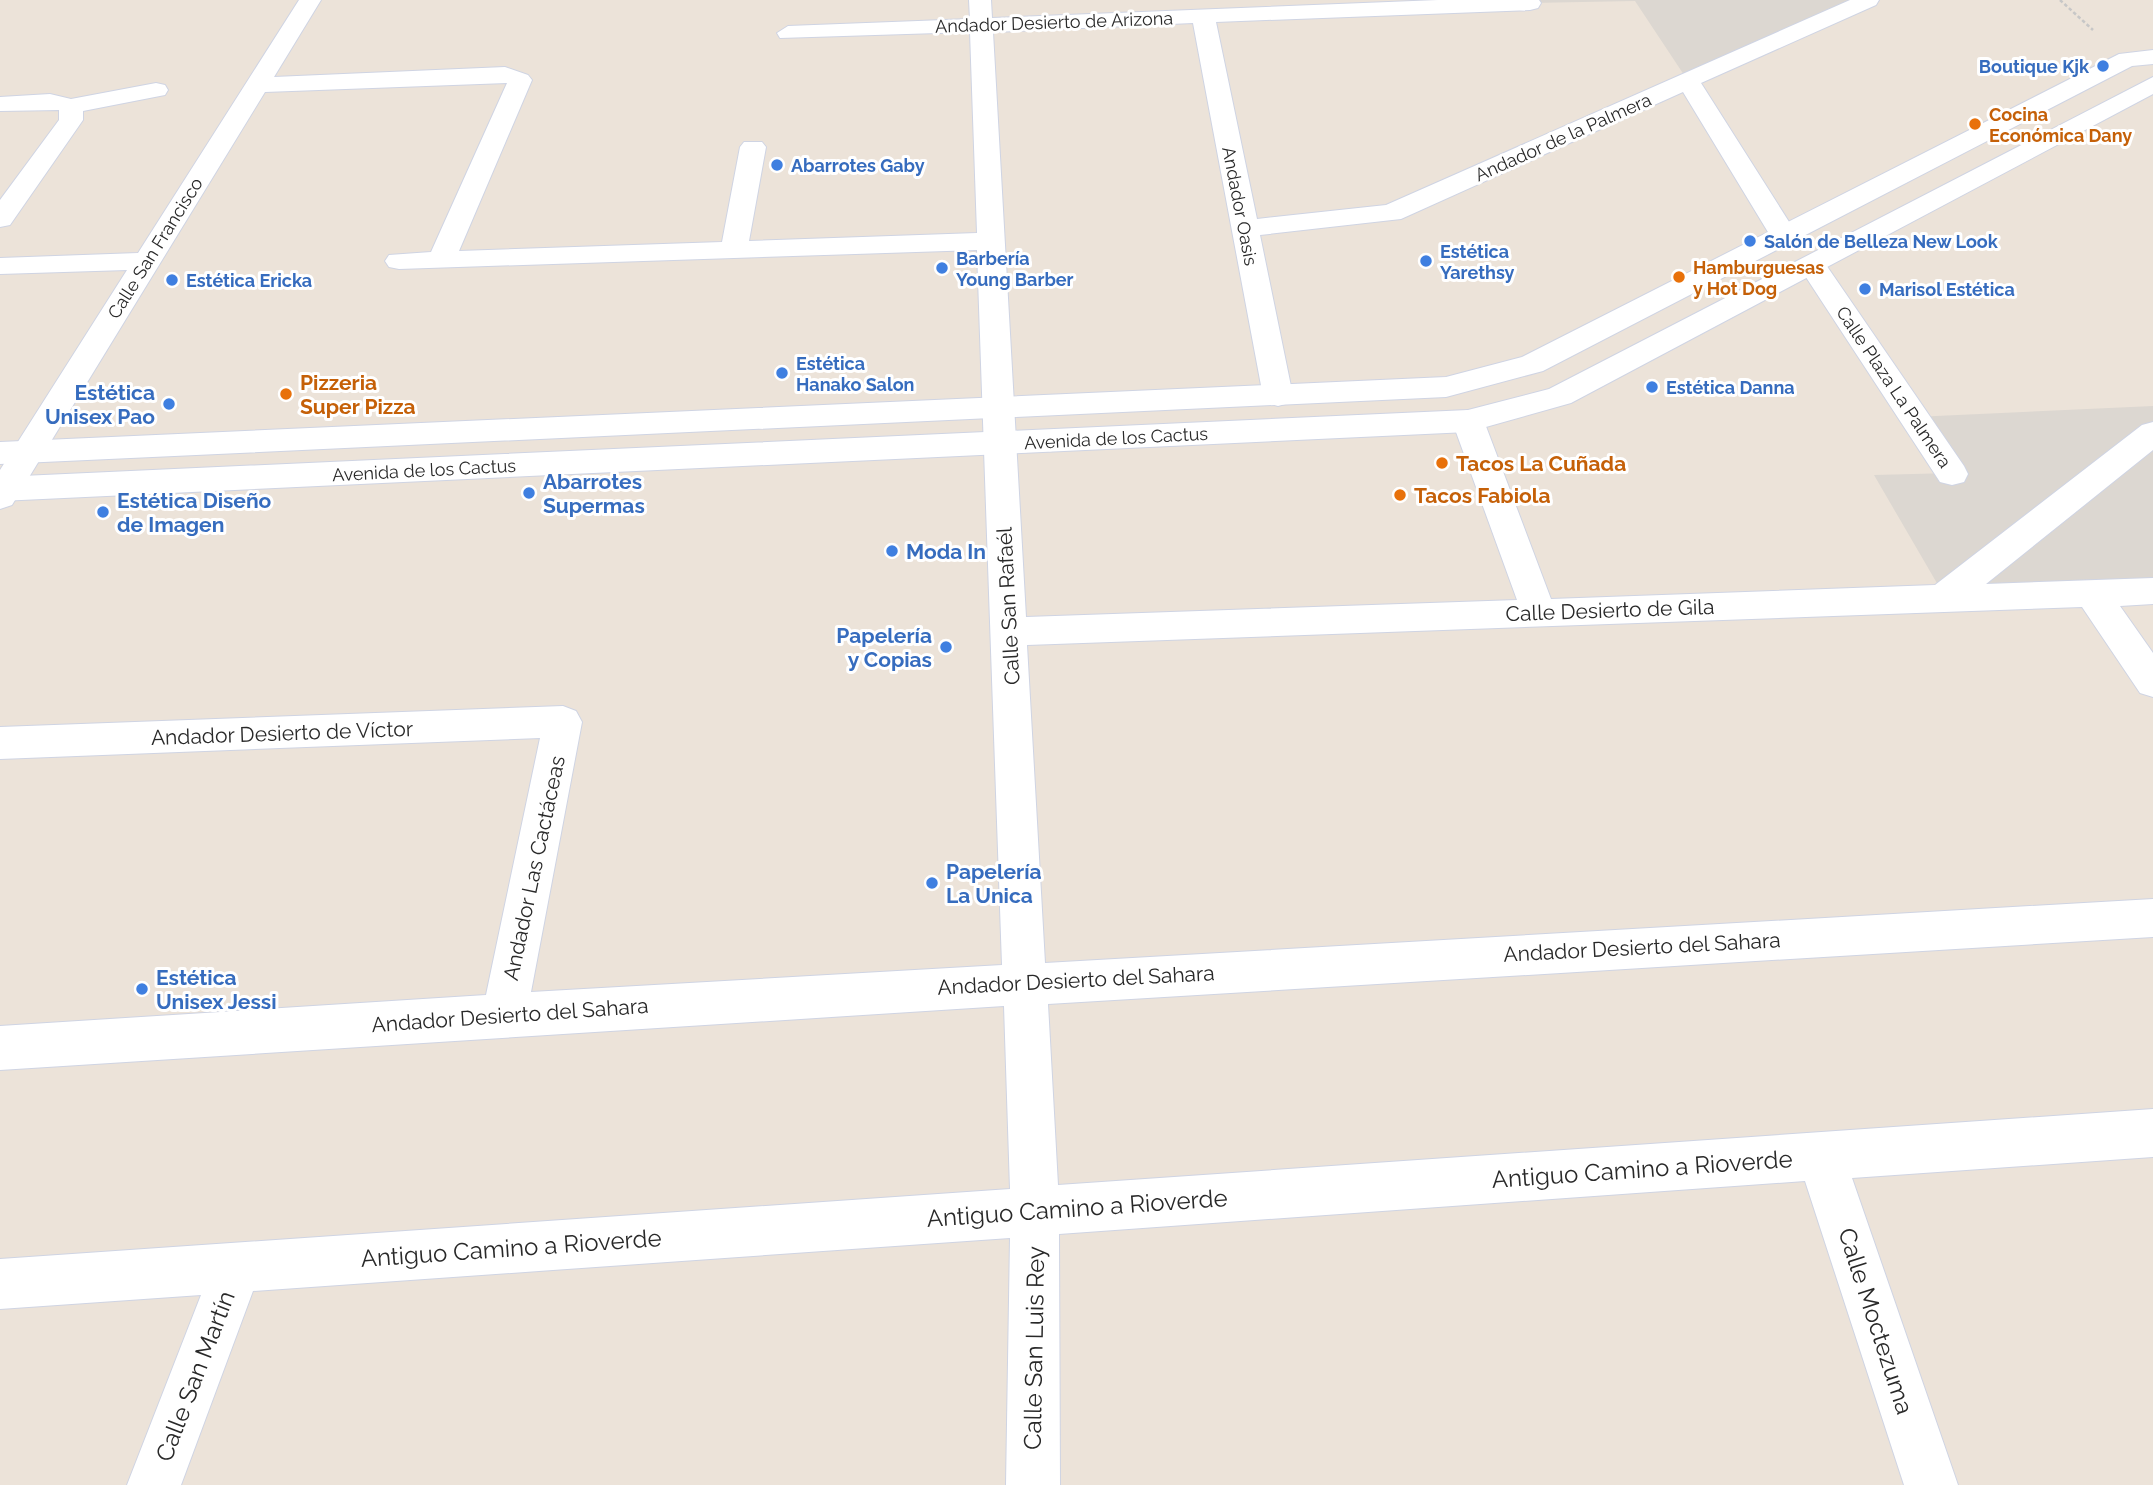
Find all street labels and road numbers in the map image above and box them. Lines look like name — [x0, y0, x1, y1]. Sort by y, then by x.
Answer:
street label: Andador Desierto de Arizona — [935, 7, 1173, 37]
street label: Andador de la Palmera — [1472, 89, 1654, 185]
street label: Andador Oasis — [1218, 145, 1262, 268]
street label: Calle San Francisco — [103, 173, 207, 322]
street label: Calle Plaza La Palmera — [1832, 302, 1956, 472]
street label: Avenida de los Cactus — [1024, 423, 1209, 453]
street label: Avenida de los Cactus — [332, 455, 517, 485]
street label: Calle San Rafaél — [991, 526, 1025, 686]
street label: Calle Desierto de Gila — [1505, 594, 1715, 626]
street label: Andador Desierto de Víctor — [150, 716, 414, 750]
street label: Andador Las Cactáceas — [498, 753, 570, 983]
street label: Andador Desierto del Sahara — [1503, 927, 1781, 967]
street label: Andador Desierto del Sahara — [937, 960, 1215, 1000]
street label: Andador Desierto del Sahara — [371, 993, 649, 1037]
street label: Antiguo Camino a Rioverde — [1491, 1144, 1793, 1194]
street label: Antiguo Camino a Rioverde — [926, 1183, 1228, 1233]
street label: Antiguo Camino a Rioverde — [360, 1223, 662, 1273]
street label: Calle Moctezuma — [1832, 1224, 1920, 1418]
street label: Calle San Luis Rey — [1018, 1246, 1050, 1450]
street label: Calle San Martín — [149, 1287, 241, 1465]

